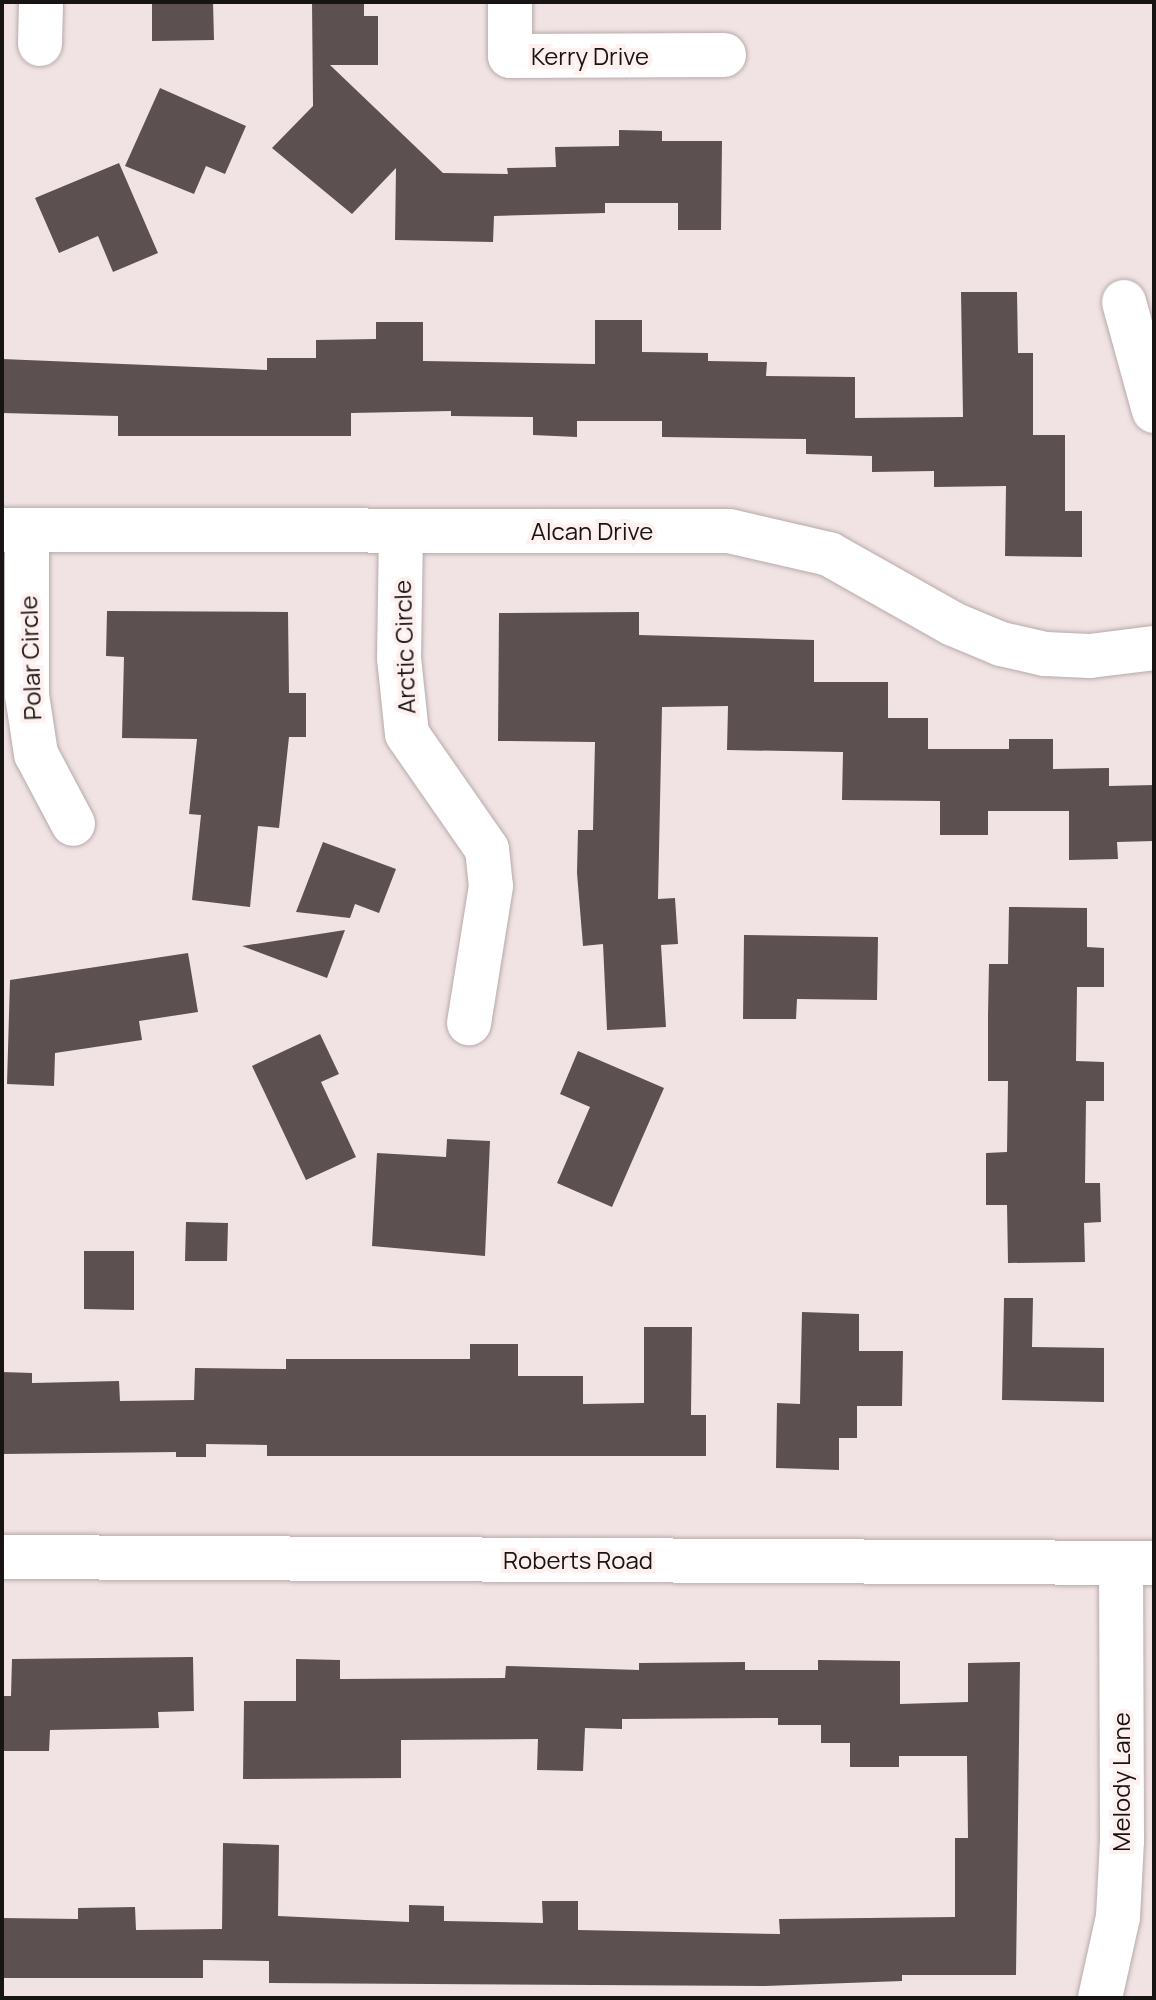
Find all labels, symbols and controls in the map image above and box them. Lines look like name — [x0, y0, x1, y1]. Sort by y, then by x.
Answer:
street label: Kerry Drive — [531, 42, 649, 70]
street label: Alcan Drive — [531, 517, 653, 545]
street label: Arctic Circle — [387, 580, 421, 714]
street label: Polar Circle — [13, 595, 47, 721]
street label: Roberts Road — [503, 1546, 653, 1574]
street label: Melody Lane — [1107, 1712, 1135, 1852]

